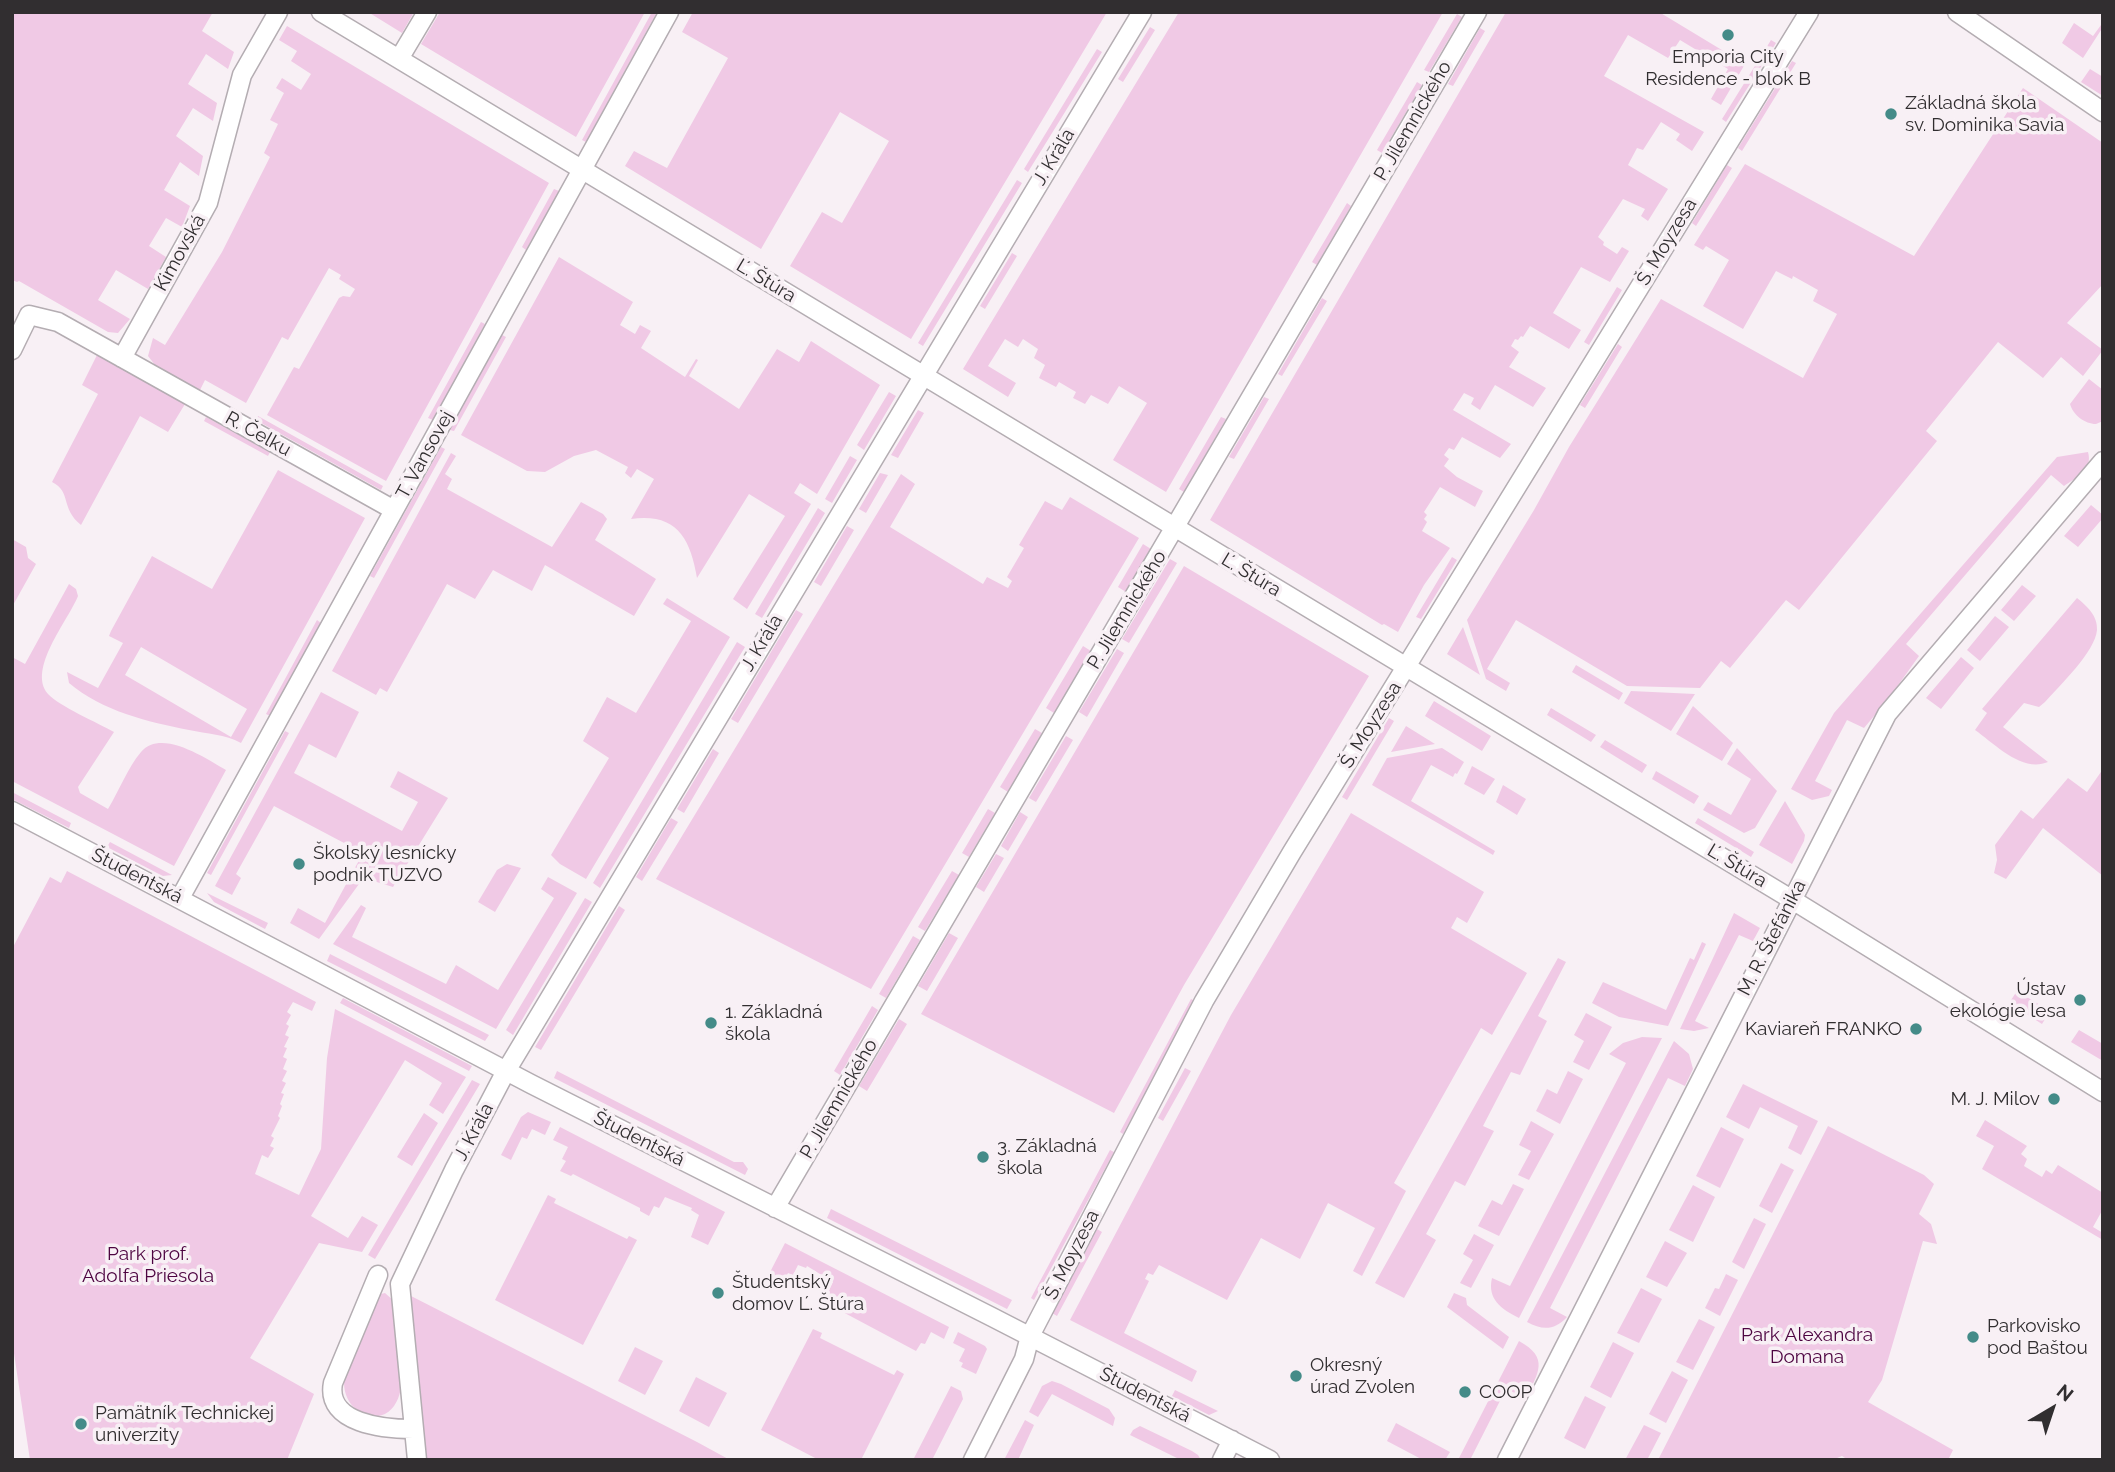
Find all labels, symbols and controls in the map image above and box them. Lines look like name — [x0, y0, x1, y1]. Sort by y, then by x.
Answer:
marker: Emporia City Residence - blok B — [1720, 27, 1736, 43]
place label: Emporia City Residence - blok B — [1645, 46, 1811, 90]
street label: P. Jilemnického — [1370, 57, 1456, 185]
place label: Základná škola sv. Dominika Savia — [1905, 92, 2064, 136]
marker: Základná škola sv. Dominika Savia — [1883, 106, 1899, 122]
street label: J. Kráľa — [1028, 124, 1080, 190]
street label: Š. Moyzesa — [1632, 194, 1702, 290]
street label: Kimovská — [150, 211, 210, 295]
street label: Ľ. Štúra — [732, 254, 800, 308]
street label: R. Čelku — [221, 407, 295, 461]
street label: T. Vansovej — [391, 407, 459, 503]
street label: P. Jilemnického — [1083, 547, 1171, 673]
street label: Ľ. Štúra — [1217, 548, 1285, 602]
street label: J. Kráľa — [736, 610, 788, 676]
street label: Š. Moyzesa — [1335, 678, 1407, 772]
street label: Ľ. Štúra — [1703, 839, 1771, 893]
place label: Školský lesnícky podnik TUZVO — [313, 842, 456, 886]
street label: Študentská — [88, 843, 186, 909]
marker: Školský lesnícky podnik TUZVO — [291, 856, 307, 872]
street label: M. R. Štefánika — [1733, 876, 1811, 1000]
place label: Ústav ekológie lesa — [1950, 978, 2066, 1022]
marker: Ústav ekológie lesa — [2072, 992, 2088, 1008]
place label: 1. Základná škola — [725, 1001, 823, 1045]
marker: 1. Základná škola — [703, 1015, 719, 1031]
place label: Kaviareň FRANKO — [1745, 1018, 1902, 1040]
marker: Kaviareň FRANKO — [1908, 1021, 1924, 1037]
street label: P. Jilemnického — [796, 1035, 882, 1163]
place label: M. J. Milov — [1950, 1088, 2040, 1110]
marker: M. J. Milov — [2046, 1091, 2062, 1107]
street label: J. Kráľa — [449, 1099, 499, 1165]
street label: Študentská — [590, 1106, 688, 1172]
place label: 3. Základná škola — [997, 1135, 1097, 1179]
marker: 3. Základná škola — [975, 1149, 991, 1165]
street label: Š. Moyzesa — [1040, 1206, 1104, 1304]
park label: Park prof. Adolfa Priesola — [82, 1243, 214, 1287]
place label: Študentský domov Ľ. Štúra — [732, 1271, 864, 1315]
marker: Študentský domov Ľ. Štúra — [710, 1285, 726, 1301]
place label: Parkovisko pod Baštou — [1987, 1315, 2088, 1359]
park label: Park Alexandra Domana — [1741, 1324, 1873, 1368]
marker: Parkovisko pod Baštou — [1965, 1329, 1981, 1345]
place label: Okresný úrad Zvolen — [1310, 1354, 1415, 1398]
street label: Študentská — [1096, 1362, 1194, 1428]
marker: Okresný úrad Zvolen — [1288, 1368, 1304, 1384]
north arrow — [2017, 1374, 2087, 1444]
text: N — [2053, 1380, 2078, 1406]
place label: COOP — [1479, 1381, 1532, 1403]
marker: COOP — [1457, 1384, 1473, 1400]
place label: Pamätník Technickej univerzity — [95, 1402, 274, 1446]
marker: Pamätník Technickej univerzity — [73, 1416, 89, 1432]

